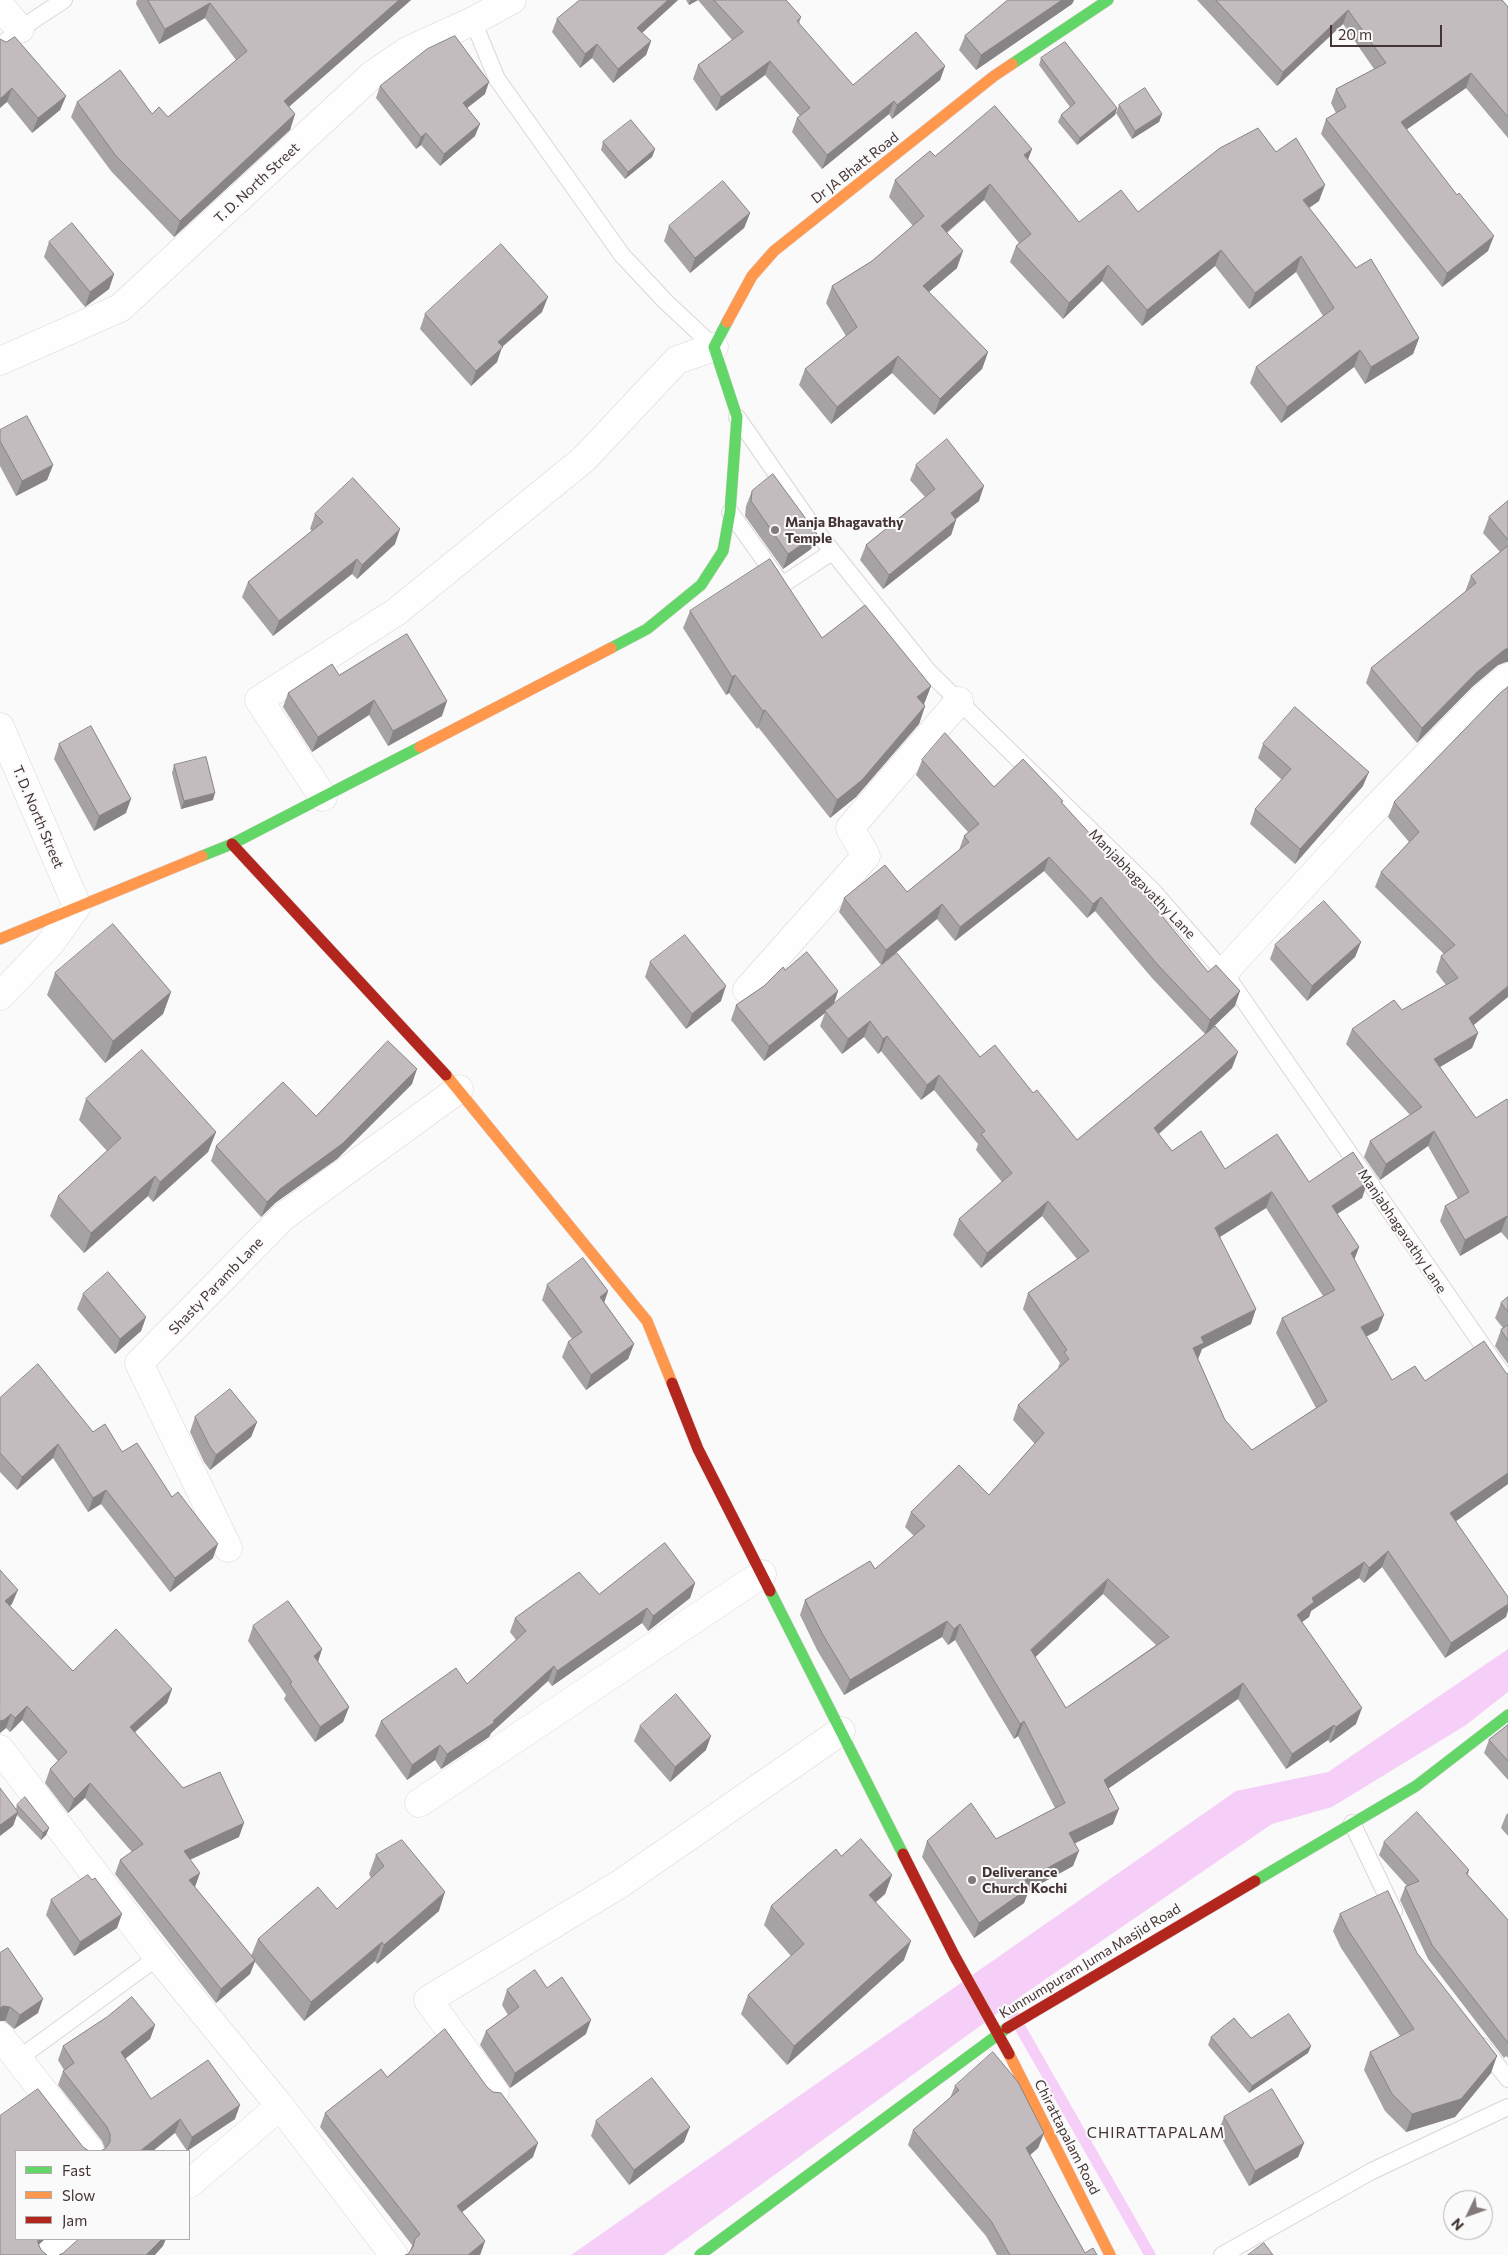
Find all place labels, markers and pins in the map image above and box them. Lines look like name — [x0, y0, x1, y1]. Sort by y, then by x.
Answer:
place label: Manja Bhagavathy Temple — [785, 514, 904, 546]
marker: Manja Bhagavathy Temple — [769, 524, 781, 536]
place label: Deliverance Church Kochi — [982, 1864, 1067, 1896]
marker: Deliverance Church Kochi — [966, 1874, 978, 1886]

